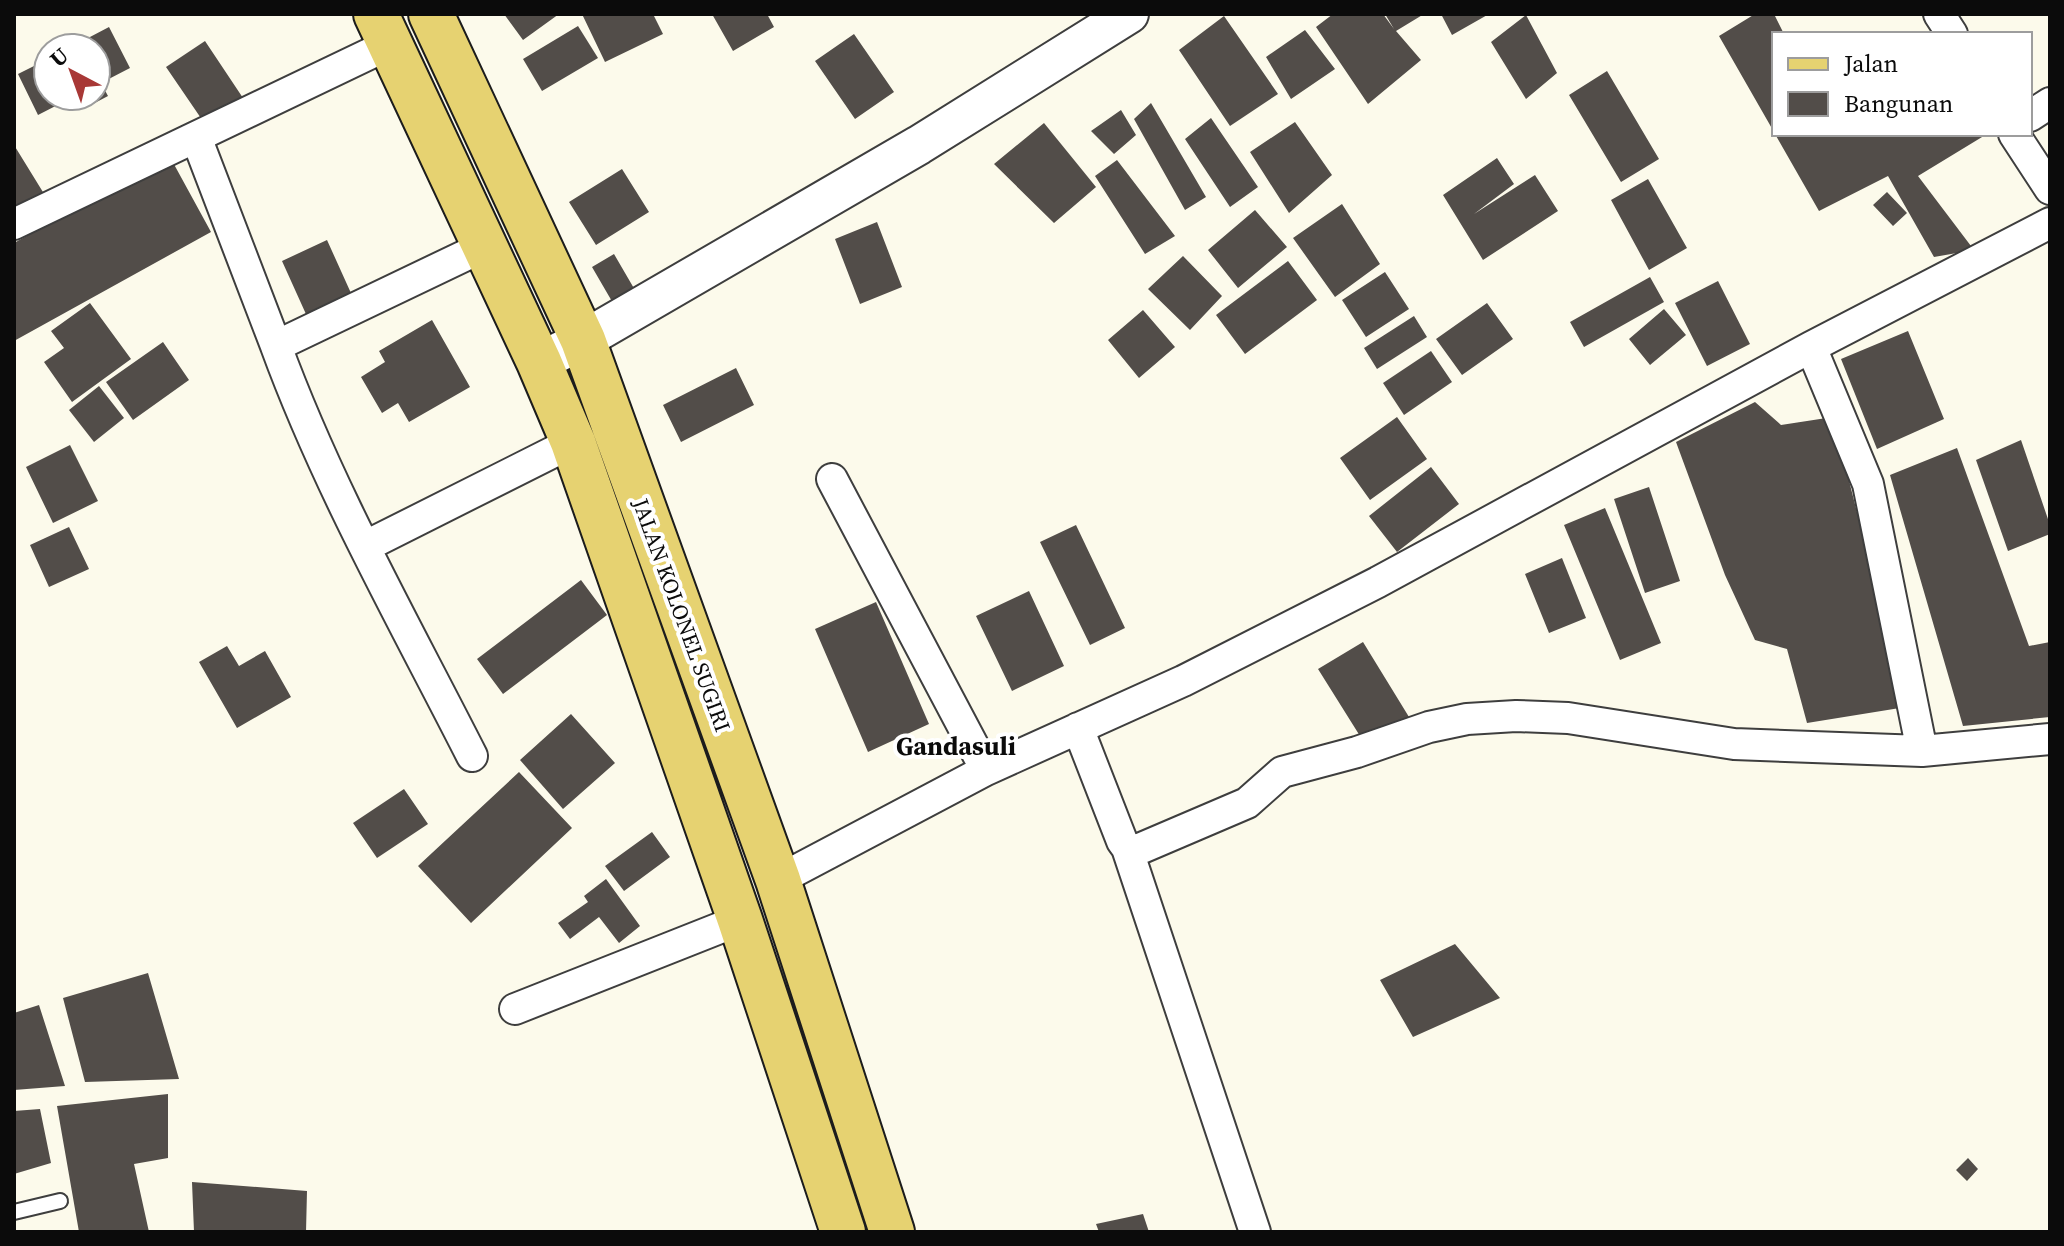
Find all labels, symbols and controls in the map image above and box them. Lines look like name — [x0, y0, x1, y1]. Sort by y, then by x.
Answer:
north arrow — [32, 32, 112, 112]
legend — [1772, 32, 2032, 136]
text: U — [43, 40, 75, 74]
text: Jalan — [1843, 47, 1898, 80]
text: Bangunan — [1844, 87, 1953, 120]
street label: JALAN KOLONEL SUGIRI — [625, 493, 738, 736]
district label: Gandasuli — [896, 728, 1016, 764]

